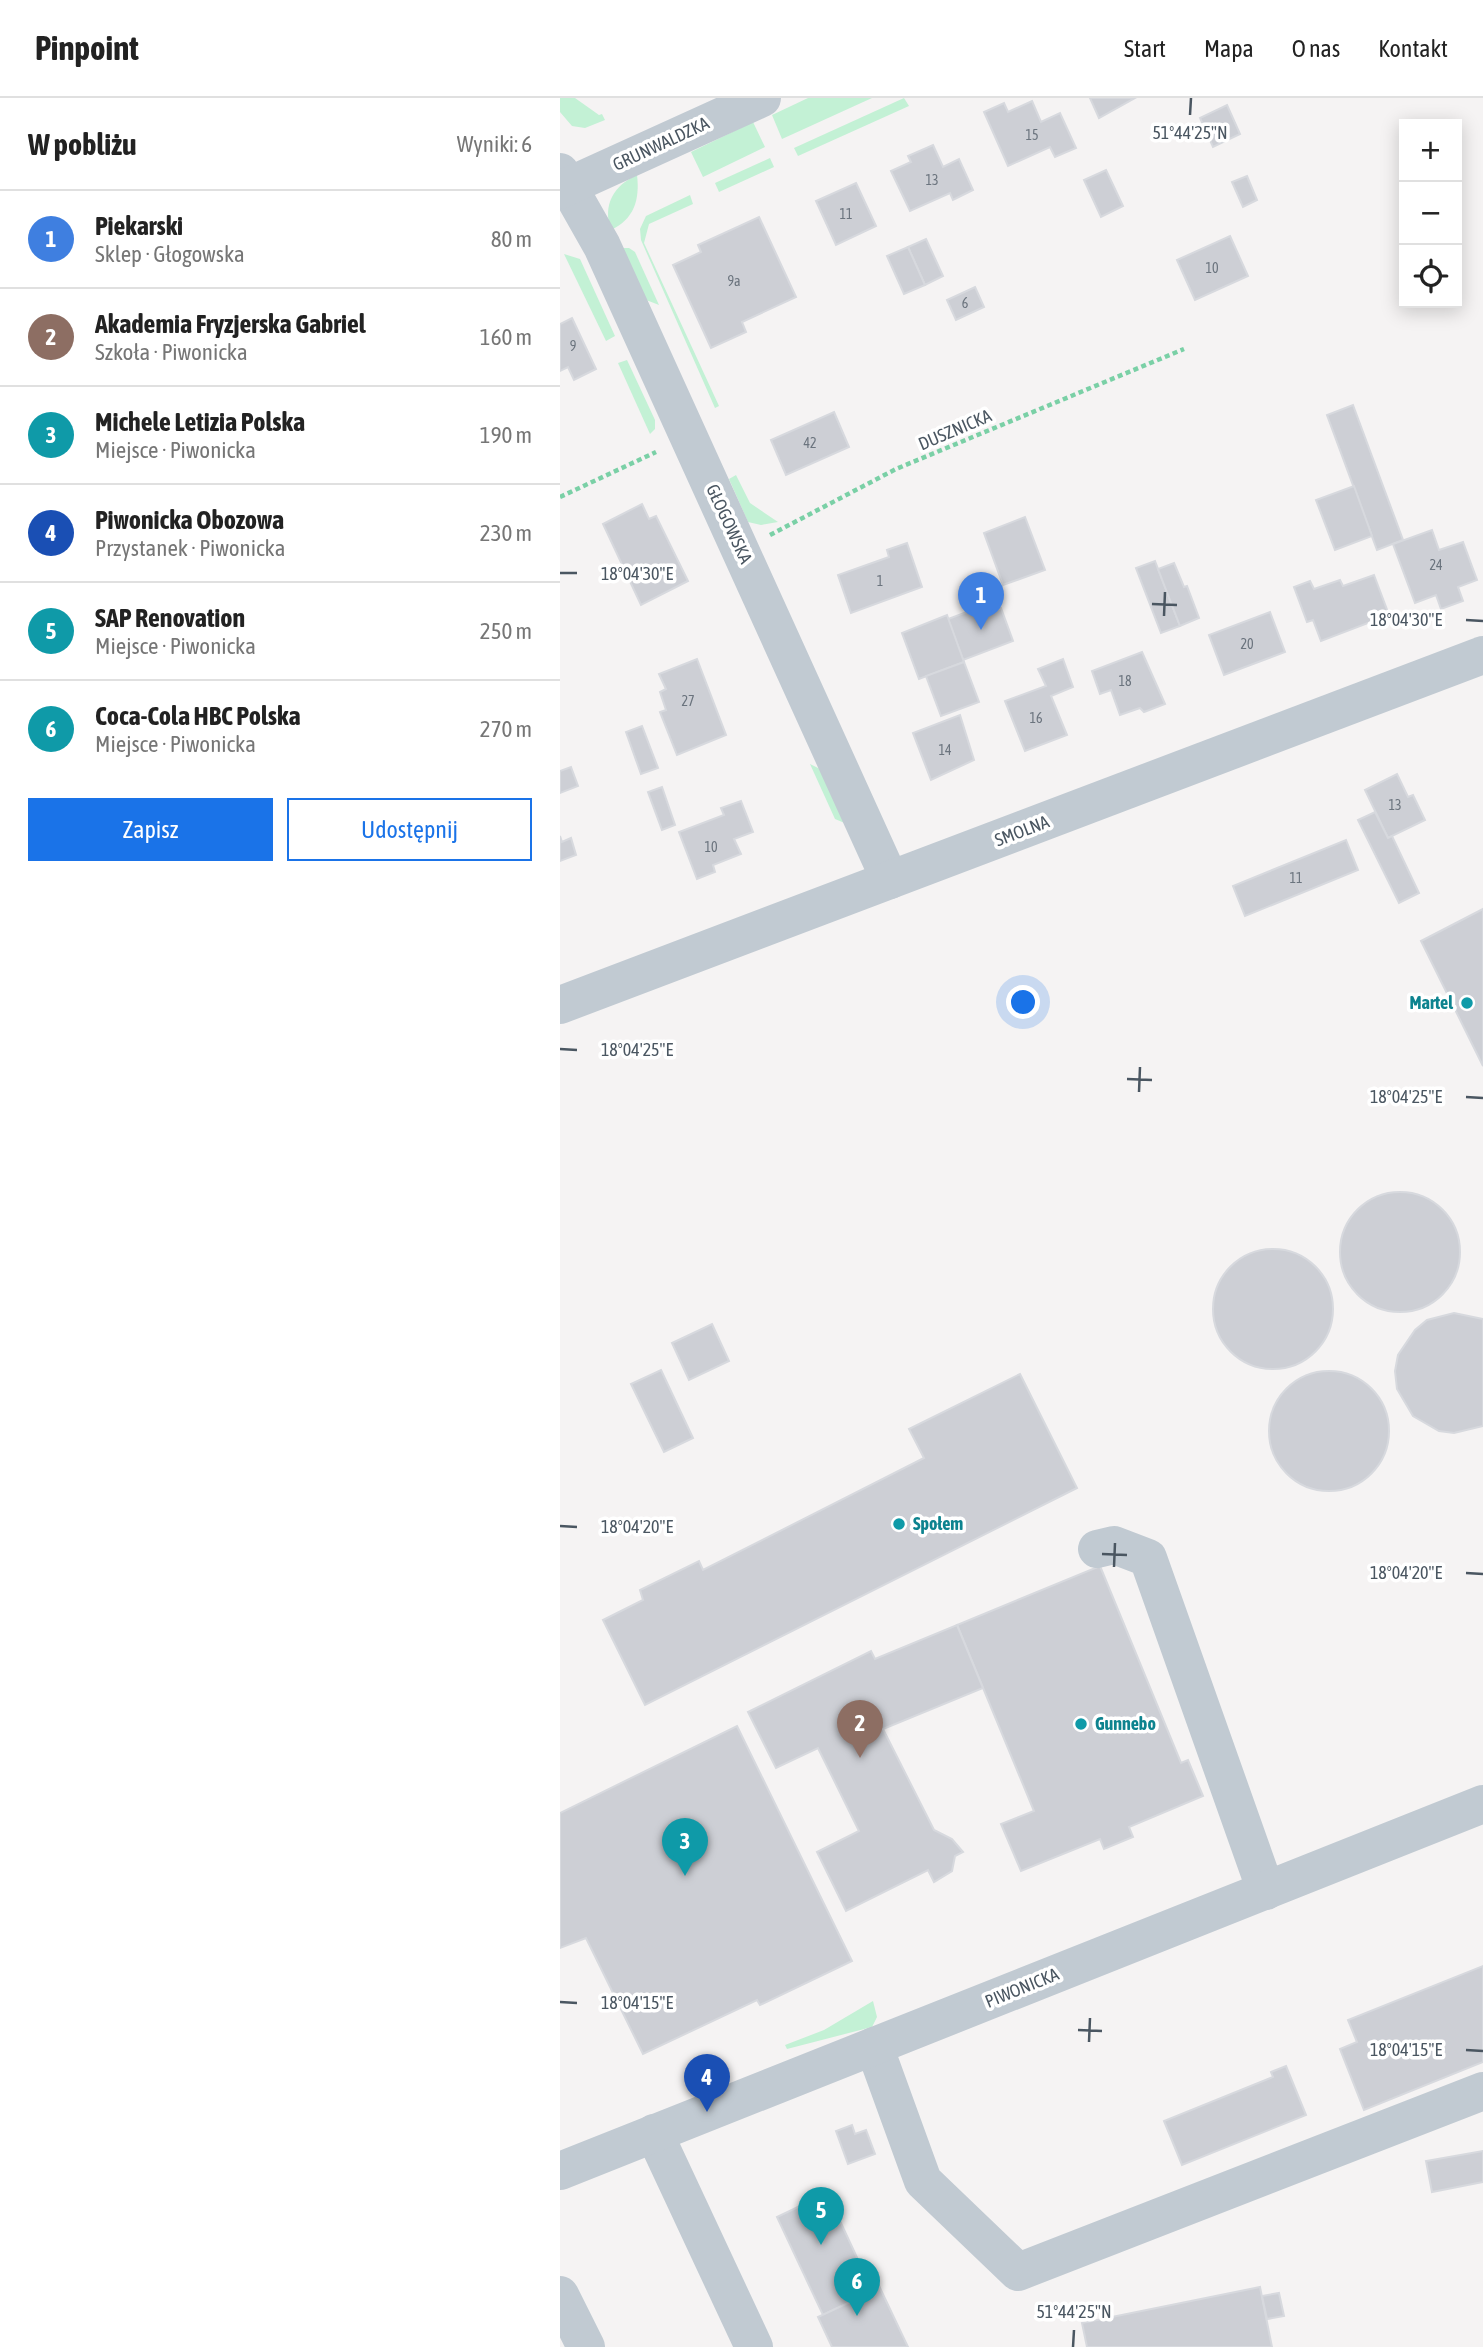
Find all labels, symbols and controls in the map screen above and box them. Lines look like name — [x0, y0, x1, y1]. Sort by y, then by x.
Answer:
text: Pinpoint — [35, 29, 139, 67]
text: Start — [1124, 35, 1166, 62]
text: Mapa — [1204, 35, 1254, 62]
text: O nas — [1292, 35, 1340, 62]
text: Kontakt — [1378, 35, 1448, 62]
street label: GRUNWALDZKA — [609, 112, 712, 175]
map controls — [1399, 119, 1462, 308]
button: + — [1399, 119, 1462, 182]
text: 51°44'25"N — [1152, 122, 1228, 143]
text: W pobliżu — [28, 127, 137, 161]
house number: 15 — [1025, 127, 1039, 143]
text: Wyniki: 6 — [457, 131, 532, 157]
house number: 13 — [925, 172, 939, 188]
button: − — [1399, 182, 1462, 245]
house number: 11 — [839, 206, 853, 222]
text: Piekarski — [95, 211, 183, 241]
text: 1 — [46, 226, 56, 252]
text: 80 m — [491, 226, 532, 252]
text: Sklep · Głogowska — [95, 241, 245, 267]
button: locate — [1399, 245, 1462, 308]
house number: 10 — [1205, 260, 1219, 276]
house number: 9a — [727, 273, 741, 289]
house number: 6 — [962, 295, 969, 311]
text: Akademia Fryzjerska Gabriel — [95, 309, 366, 339]
text: 2 — [46, 324, 56, 350]
text: 160 m — [480, 324, 532, 350]
house number: 9 — [570, 338, 576, 354]
text: Szkoła · Piwonicka — [95, 339, 248, 365]
street label: DUSZNICKA — [915, 405, 995, 454]
text: Michele Letizia Polska — [95, 407, 305, 437]
text: 3 — [46, 422, 56, 448]
text: 190 m — [480, 422, 532, 448]
house number: 42 — [803, 435, 817, 451]
text: Miejsce · Piwonicka — [95, 437, 256, 463]
street label: GŁOGOWSKA — [702, 481, 757, 567]
text: Piwonicka Obozowa — [95, 505, 284, 535]
text: 4 — [46, 520, 56, 546]
text: 230 m — [480, 520, 532, 546]
text: Przystanek · Piwonicka — [95, 535, 285, 561]
house number: 24 — [1429, 557, 1443, 573]
text: 18°04'30"E — [601, 563, 673, 584]
pin: 1 — [958, 572, 1004, 630]
house number: 1 — [877, 573, 883, 589]
text: SAP Renovation — [95, 603, 245, 633]
text: 18°04'30"E — [1370, 609, 1442, 630]
text: 5 — [46, 618, 56, 644]
text: 250 m — [480, 618, 532, 644]
text: Miejsce · Piwonicka — [95, 633, 256, 659]
house number: 20 — [1240, 636, 1254, 652]
house number: 18 — [1118, 673, 1132, 689]
house number: 27 — [681, 693, 695, 709]
text: Coca-Cola HBC Polska — [95, 701, 301, 731]
house number: 16 — [1029, 710, 1043, 726]
text: 6 — [46, 716, 56, 742]
text: 270 m — [480, 716, 532, 742]
text: Miejsce · Piwonicka — [95, 731, 256, 757]
house number: 14 — [938, 742, 952, 758]
house number: 13 — [1388, 797, 1402, 813]
button: Zapisz — [28, 798, 273, 861]
button: Udostępnij — [287, 798, 532, 861]
street label: SMOLNA — [992, 811, 1052, 850]
house number: 10 — [704, 839, 718, 855]
house number: 11 — [1289, 870, 1303, 886]
your location — [1006, 985, 1040, 1019]
place label: Martel — [1409, 992, 1453, 1013]
marker: Martel — [1459, 995, 1475, 1011]
text: 18°04'25"E — [601, 1039, 673, 1060]
text: 18°04'25"E — [1370, 1086, 1442, 1107]
place label: Społem — [913, 1513, 963, 1534]
text: 18°04'20"E — [601, 1516, 673, 1537]
marker: Społem — [891, 1516, 907, 1532]
text: 18°04'20"E — [1370, 1562, 1442, 1583]
pin: 2 — [837, 1700, 883, 1758]
place label: Gunnebo — [1095, 1713, 1156, 1734]
marker: Gunnebo — [1073, 1716, 1089, 1732]
pin: 3 — [662, 1818, 708, 1876]
street label: PIWONICKA — [982, 1963, 1062, 2012]
text: 18°04'15"E — [601, 1992, 673, 2013]
text: 18°04'15"E — [1370, 2039, 1442, 2060]
pin: 4 — [684, 2054, 730, 2112]
pin: 5 — [798, 2187, 844, 2245]
pin: 6 — [834, 2258, 880, 2316]
text: 51°44'25"N — [1036, 2301, 1112, 2322]

